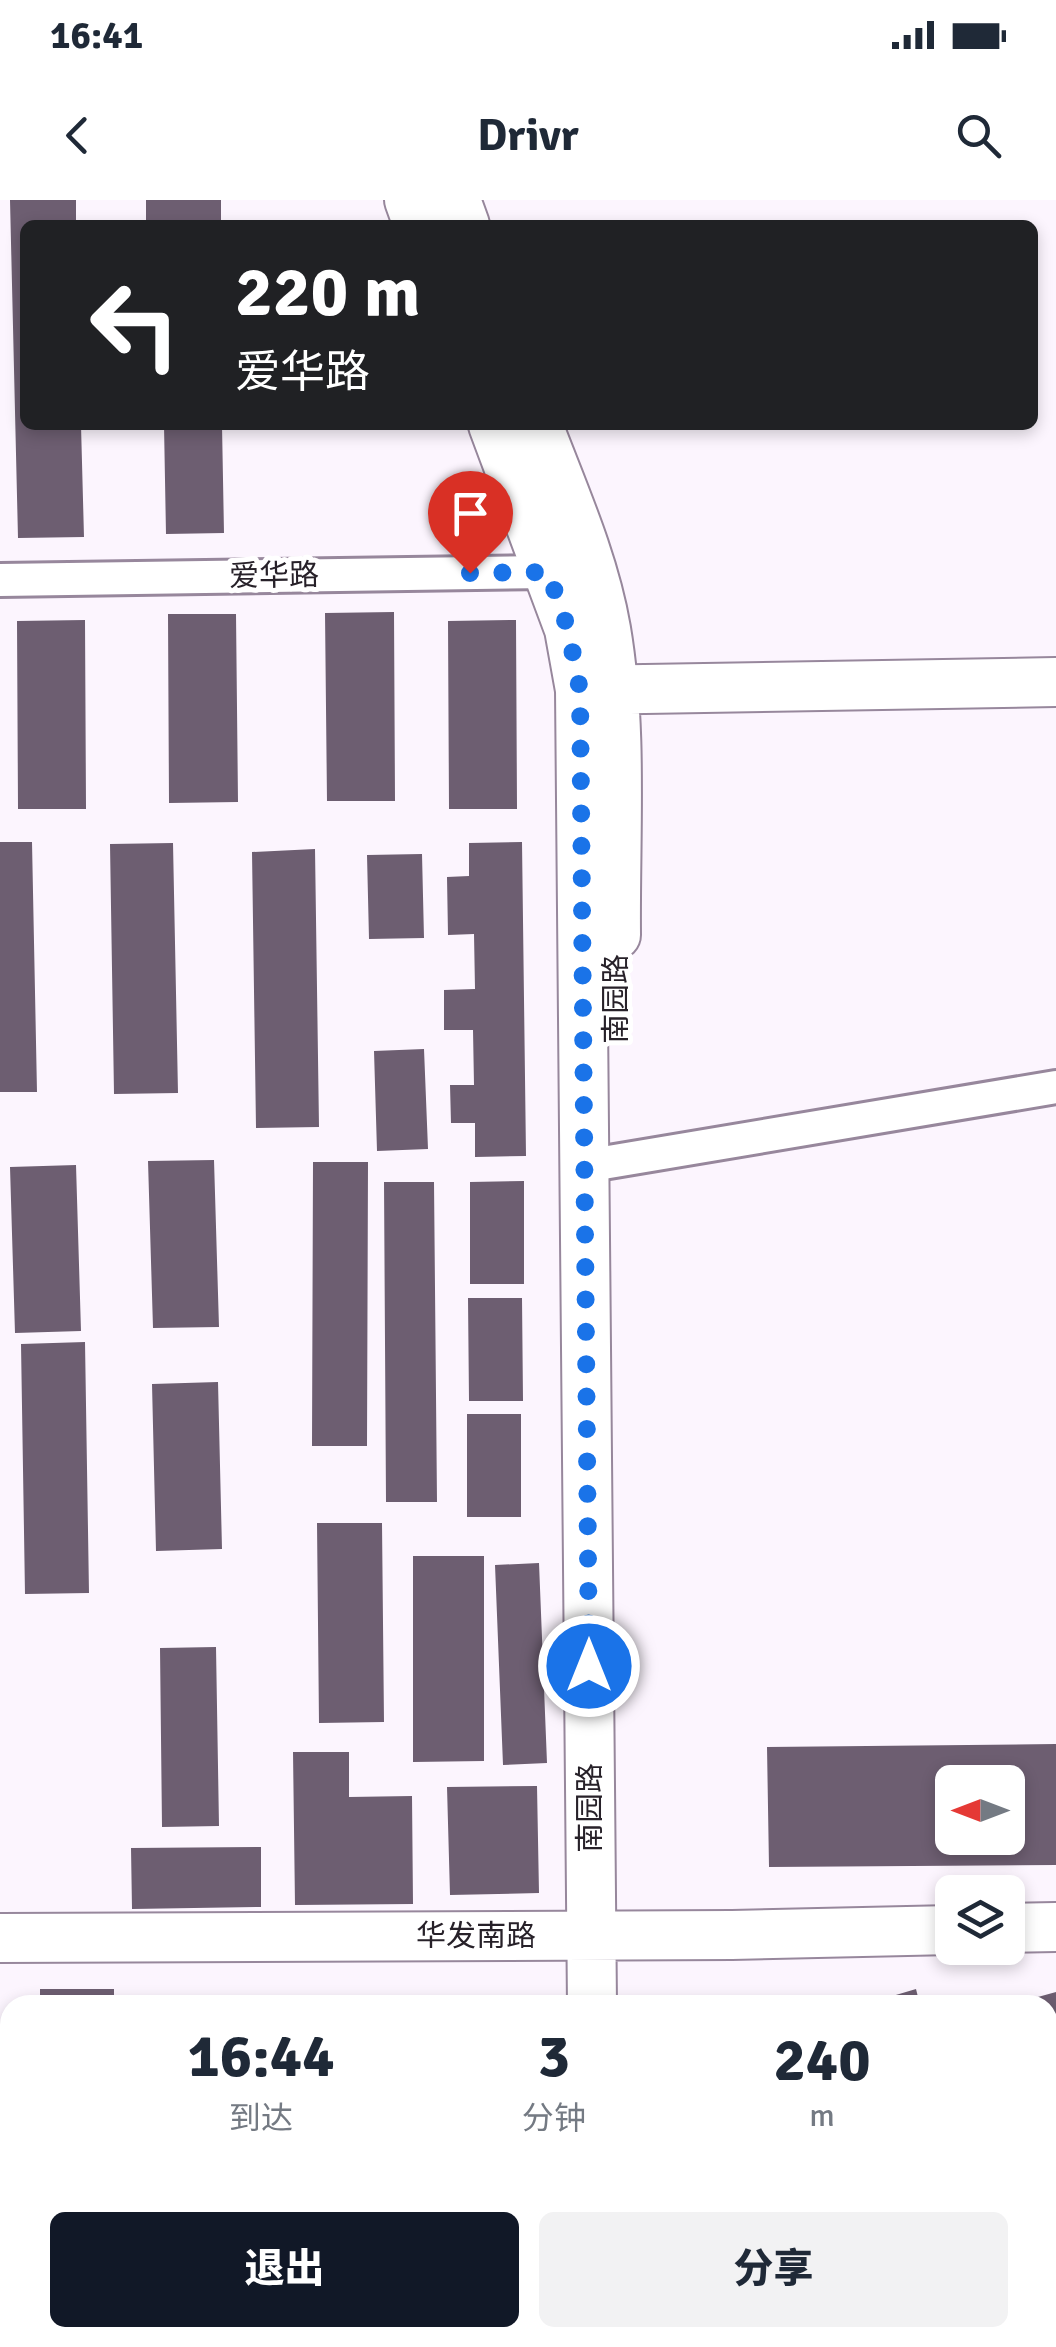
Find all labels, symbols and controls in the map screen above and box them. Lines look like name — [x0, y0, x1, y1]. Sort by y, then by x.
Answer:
text: 16:41 — [50, 12, 143, 59]
icon: back — [50, 108, 105, 163]
text: Drivr — [477, 108, 579, 163]
icon: search — [951, 108, 1006, 163]
text: 220 m — [235, 249, 420, 335]
icon: left — [70, 260, 200, 390]
text: 爱华路 — [235, 345, 370, 400]
pin — [428, 471, 513, 574]
icon: arrive — [443, 486, 498, 541]
street label: 爱华路 — [229, 557, 319, 595]
street label: 南园路 — [598, 954, 635, 1044]
position arrow — [537, 1614, 641, 1718]
street label: 南园路 — [572, 1763, 609, 1853]
north arrow — [935, 1765, 1025, 1855]
map controls — [935, 1765, 1025, 1965]
button: layers — [935, 1875, 1025, 1965]
street label: 华发南路 — [416, 1918, 536, 1955]
text: 16:44 — [187, 2020, 335, 2094]
text: 3 — [538, 2020, 570, 2094]
text: 240 — [773, 2024, 871, 2098]
text: m — [809, 2096, 835, 2135]
text: 到达 — [229, 2099, 293, 2138]
text: 分钟 — [522, 2099, 586, 2138]
button: 退出 — [50, 2212, 519, 2327]
button: 分享 — [539, 2212, 1008, 2327]

